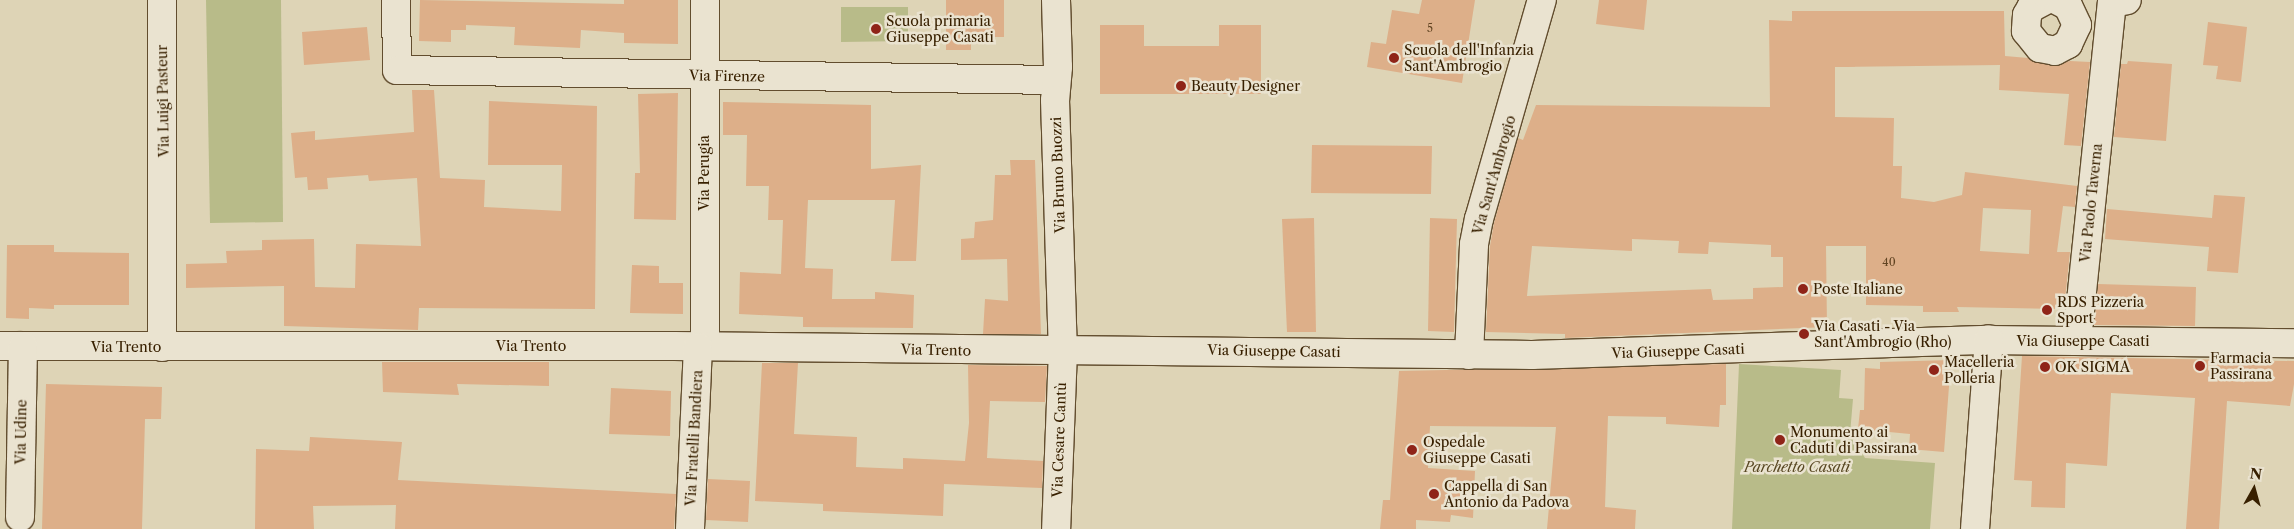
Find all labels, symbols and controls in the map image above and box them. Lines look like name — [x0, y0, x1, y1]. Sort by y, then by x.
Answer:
place label: Scuola primaria Giuseppe Casati — [886, 13, 994, 46]
house number: 5 — [1427, 21, 1433, 35]
marker: Scuola primaria Giuseppe Casati — [870, 23, 882, 35]
place label: Scuola dell'Infanzia Sant'Ambrogio — [1404, 42, 1534, 74]
street label: Via Luigi Pasteur — [154, 45, 172, 157]
marker: Scuola dell'Infanzia Sant'Ambrogio — [1388, 52, 1400, 64]
street label: Via Firenze — [689, 67, 765, 85]
place label: Beauty Designer — [1191, 78, 1301, 94]
marker: Beauty Designer — [1175, 80, 1187, 92]
street label: Via Sant'Ambrogio — [1469, 113, 1519, 237]
street label: Via Bruno Buozzi — [1048, 117, 1068, 233]
street label: Via Perugia — [696, 135, 712, 211]
street label: Via Paolo Taverna — [2076, 142, 2106, 264]
house number: 40 — [1882, 255, 1896, 269]
place label: Poste Italiane — [1813, 281, 1903, 297]
marker: Poste Italiane — [1797, 283, 1809, 295]
place label: RDS Pizzeria Sport — [2057, 294, 2144, 326]
marker: RDS Pizzeria Sport — [2041, 304, 2053, 316]
place label: Via Casati - Via Sant'Ambrogio (Rho) — [1814, 318, 1951, 351]
marker: Via Casati - Via Sant'Ambrogio (Rho) — [1798, 328, 1810, 340]
street label: Via Giuseppe Casati — [2016, 333, 2150, 349]
street label: Via Trento — [496, 338, 566, 354]
street label: Via Trento — [91, 339, 161, 355]
street label: Via Giuseppe Casati — [1611, 340, 1745, 362]
street label: Via Trento — [900, 341, 972, 359]
street label: Via Giuseppe Casati — [1207, 341, 1341, 361]
place label: Farmacia Passirana — [2210, 350, 2272, 382]
place label: Macelleria Polleria — [1944, 354, 2014, 387]
place label: OK SIGMA — [2055, 359, 2130, 375]
marker: Farmacia Passirana — [2194, 360, 2206, 372]
marker: OK SIGMA — [2039, 361, 2051, 373]
marker: Macelleria Polleria — [1928, 364, 1940, 376]
street label: Via Fratelli Bandiera — [682, 369, 706, 507]
street label: Via Cesare Cantù — [1049, 382, 1069, 498]
street label: Via Udine — [12, 399, 30, 465]
place label: Monumento ai Caduti di Passirana — [1790, 424, 1917, 457]
place label: Ospedale Giuseppe Casati — [1423, 434, 1531, 467]
marker: Monumento ai Caduti di Passirana — [1774, 434, 1786, 446]
marker: Ospedale Giuseppe Casati — [1405, 443, 1419, 457]
park label: Parchetto Casati — [1744, 459, 1850, 475]
north arrow — [2229, 464, 2279, 514]
text: N — [2249, 464, 2263, 484]
place label: Cappella di San Antonio da Padova — [1444, 478, 1569, 511]
marker: Cappella di San Antonio da Padova — [1428, 488, 1440, 500]

